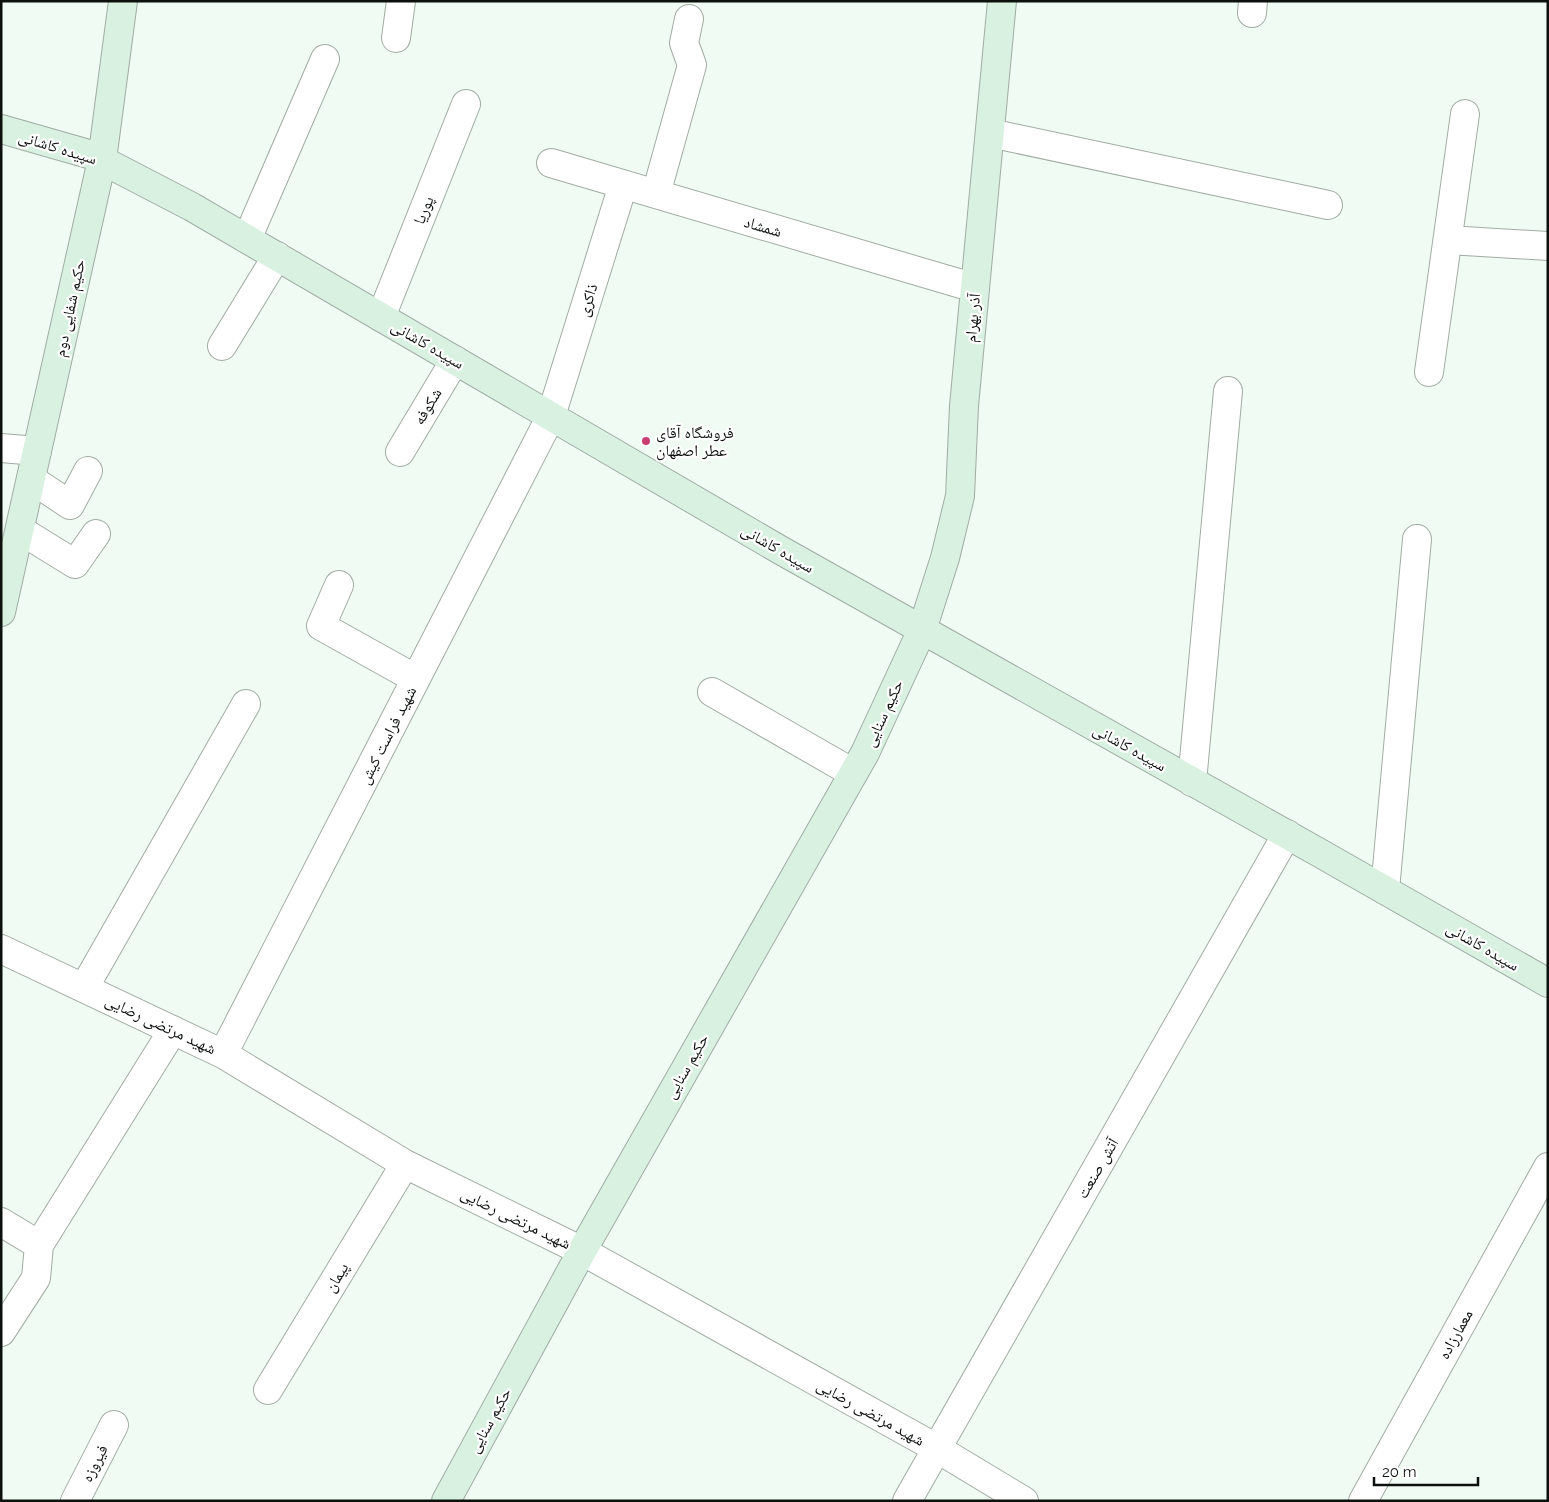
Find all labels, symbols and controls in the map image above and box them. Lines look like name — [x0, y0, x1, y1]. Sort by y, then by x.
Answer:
street label: سپیده کاشانی — [16, 127, 99, 169]
street label: پوریا — [409, 193, 438, 227]
street label: شمشاد — [742, 212, 784, 241]
street label: حکیم شفایی دوم — [50, 258, 90, 359]
street label: ذاکری — [574, 281, 602, 319]
street label: آذر بهرام — [961, 292, 985, 344]
street label: سپیده کاشانی — [387, 316, 468, 374]
street label: شکوفه — [409, 385, 446, 428]
place label: فروشگاه آقای عطر اصفهان — [656, 423, 734, 461]
marker: فروشگاه آقای عطر اصفهان — [640, 435, 652, 447]
street label: سپیده کاشانی — [737, 520, 818, 578]
street label: حکیم سنایی — [860, 677, 908, 750]
street label: شهید فراست کیش — [355, 683, 421, 788]
street label: سپیده کاشانی — [1089, 720, 1170, 776]
street label: سپیده کاشانی — [1442, 918, 1523, 976]
street label: شهید مرتضی رضایی — [102, 990, 219, 1059]
street label: حکیم سنایی — [660, 1031, 713, 1102]
street label: آتش صنعت — [1073, 1134, 1124, 1202]
street label: شهید مرتضی رضایی — [457, 1184, 574, 1254]
street label: پیمان — [320, 1259, 354, 1296]
street label: معمارزاده — [1434, 1306, 1477, 1362]
street label: شهید مرتضی رضایی — [813, 1375, 928, 1451]
street label: حکیم سنایی — [464, 1384, 516, 1457]
street label: فیروزه — [77, 1441, 112, 1485]
scale bar — [1374, 1454, 1478, 1486]
text: 20 m — [1382, 1463, 1417, 1481]

